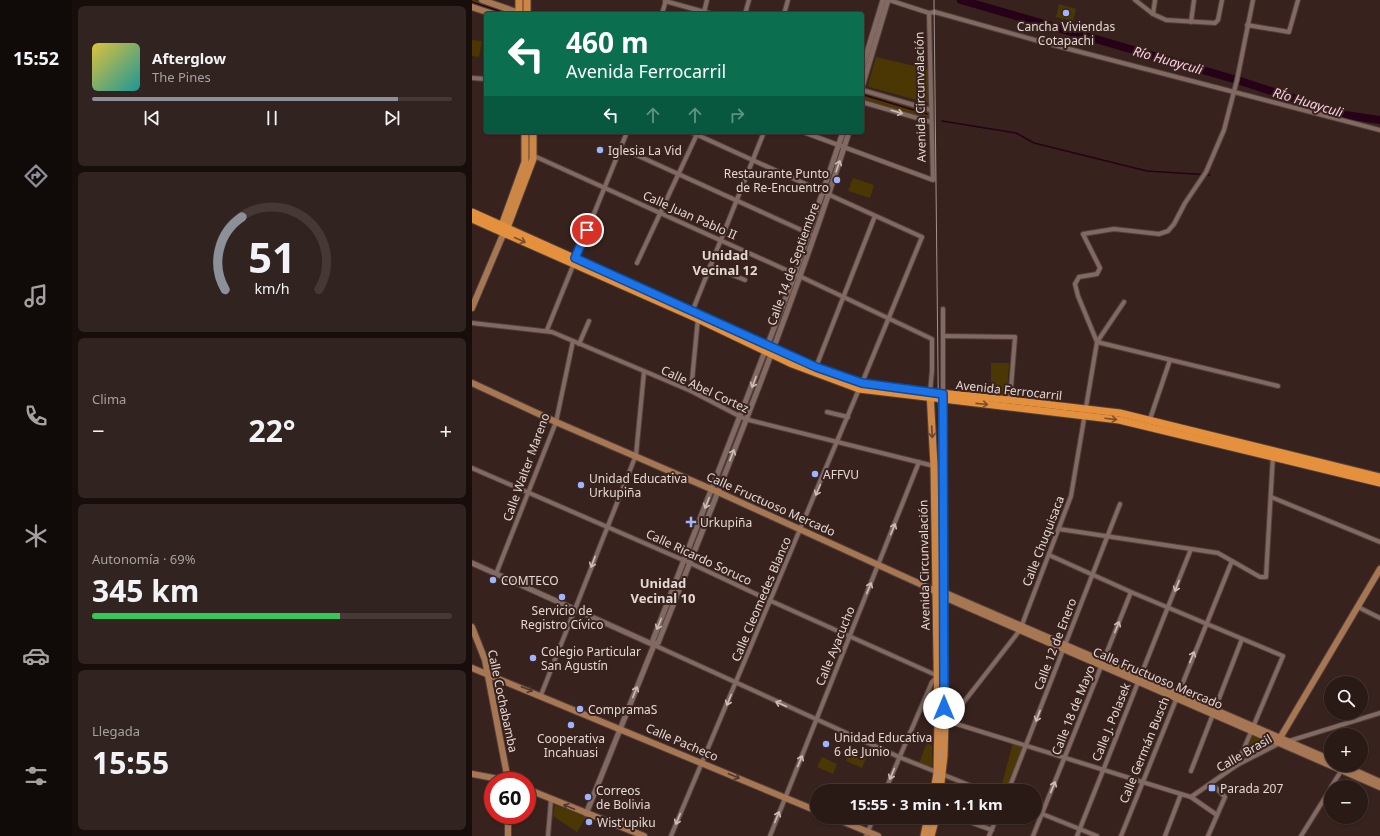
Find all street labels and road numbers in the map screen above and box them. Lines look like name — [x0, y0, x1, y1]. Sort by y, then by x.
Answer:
street label: Avenida Circunvalación — [910, 32, 930, 162]
street label: Calle Juan Pablo II — [640, 187, 740, 243]
street label: Calle 14 de Septiembre — [763, 200, 823, 328]
street label: Calle Abel Cortez — [658, 361, 752, 417]
street label: Avenida Ferrocarril — [955, 376, 1063, 404]
street label: Calle Walter Mareno — [498, 410, 554, 524]
street label: Calle Fructuoso Mercado — [704, 468, 838, 540]
street label: Calle Chuquisaca — [1018, 493, 1068, 589]
street label: Avenida Circunvalación — [914, 500, 934, 630]
street label: Calle Ricardo Soruco — [643, 525, 755, 589]
street label: Calle Cleomedes Blanco — [727, 534, 795, 664]
street label: Calle 12 de Enero — [1030, 596, 1080, 692]
street label: Calle Ayacucho — [811, 604, 859, 688]
street label: Calle Fructuoso Mercado — [1091, 643, 1225, 713]
street label: Calle Cochabamba — [484, 648, 522, 754]
street label: Calle 18 de Mayo — [1047, 663, 1099, 757]
street label: Calle J. Polasek — [1088, 680, 1135, 764]
street label: Calle Germán Busch — [1115, 694, 1173, 806]
street label: Calle Pacheco — [643, 719, 721, 765]
street label: Calle Brasil — [1213, 730, 1275, 776]

